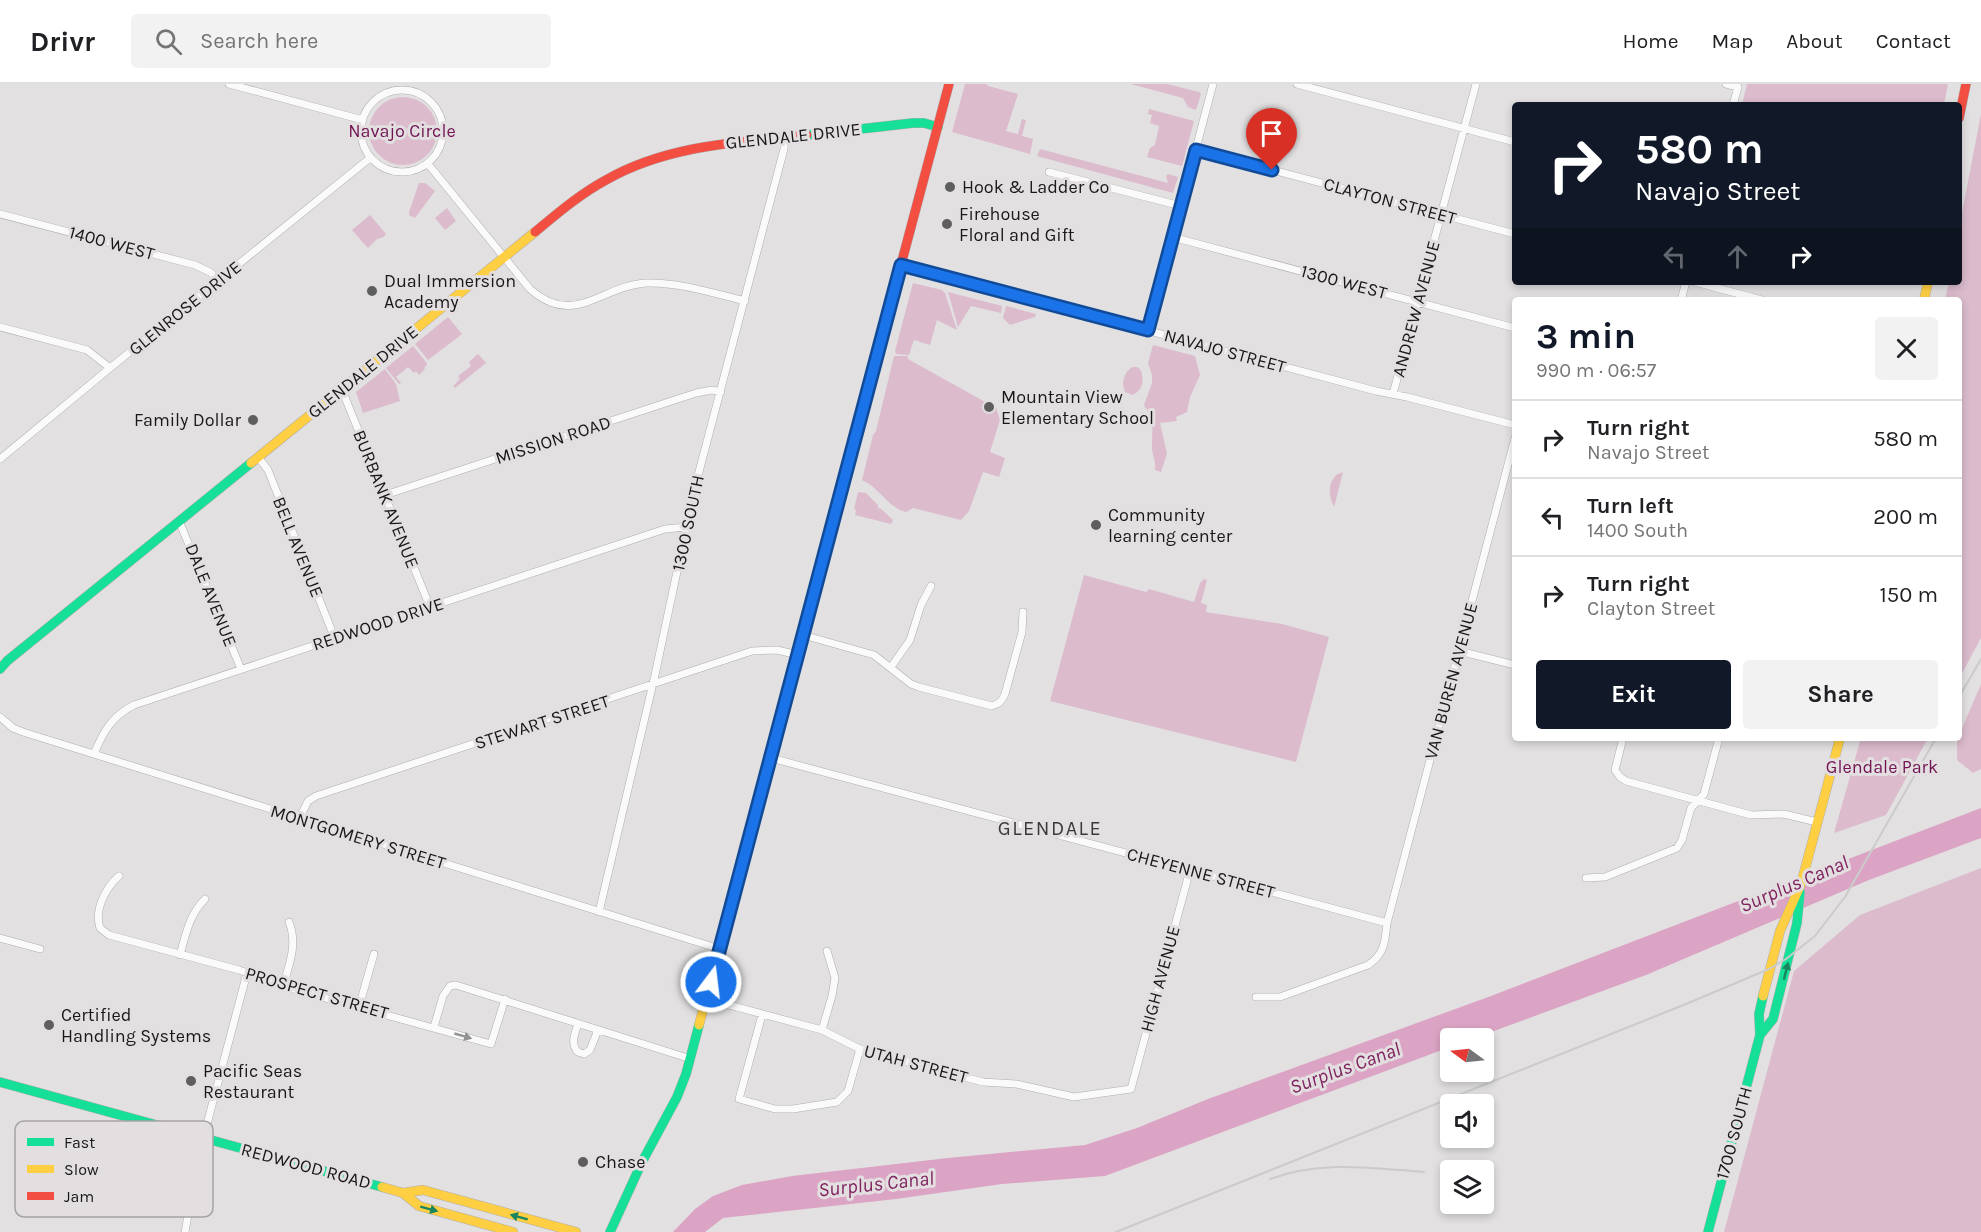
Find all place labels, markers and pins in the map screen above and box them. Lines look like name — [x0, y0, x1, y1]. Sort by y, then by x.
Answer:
pin — [1246, 108, 1297, 170]
place label: Hook & Ladder Co — [962, 176, 1109, 198]
marker: Hook & Ladder Co — [943, 180, 957, 194]
place label: Firehouse Floral and Gift — [959, 203, 1075, 246]
marker: Firehouse Floral and Gift — [940, 217, 954, 231]
place label: Dual Immersion Academy — [384, 270, 516, 313]
marker: Dual Immersion Academy — [365, 284, 379, 298]
place label: Mountain View Elementary School — [1001, 386, 1154, 429]
marker: Mountain View Elementary School — [982, 400, 996, 414]
place label: Family Dollar — [134, 409, 241, 431]
marker: Family Dollar — [246, 413, 260, 427]
place label: Community learning center — [1108, 504, 1233, 547]
marker: Community learning center — [1089, 518, 1103, 532]
place label: Certified Handling Systems — [61, 1004, 211, 1047]
marker: Certified Handling Systems — [42, 1018, 56, 1032]
place label: Pacific Seas Restaurant — [203, 1060, 302, 1103]
marker: Pacific Seas Restaurant — [184, 1074, 198, 1088]
place label: Chase — [595, 1151, 646, 1173]
marker: Chase — [576, 1155, 590, 1169]

